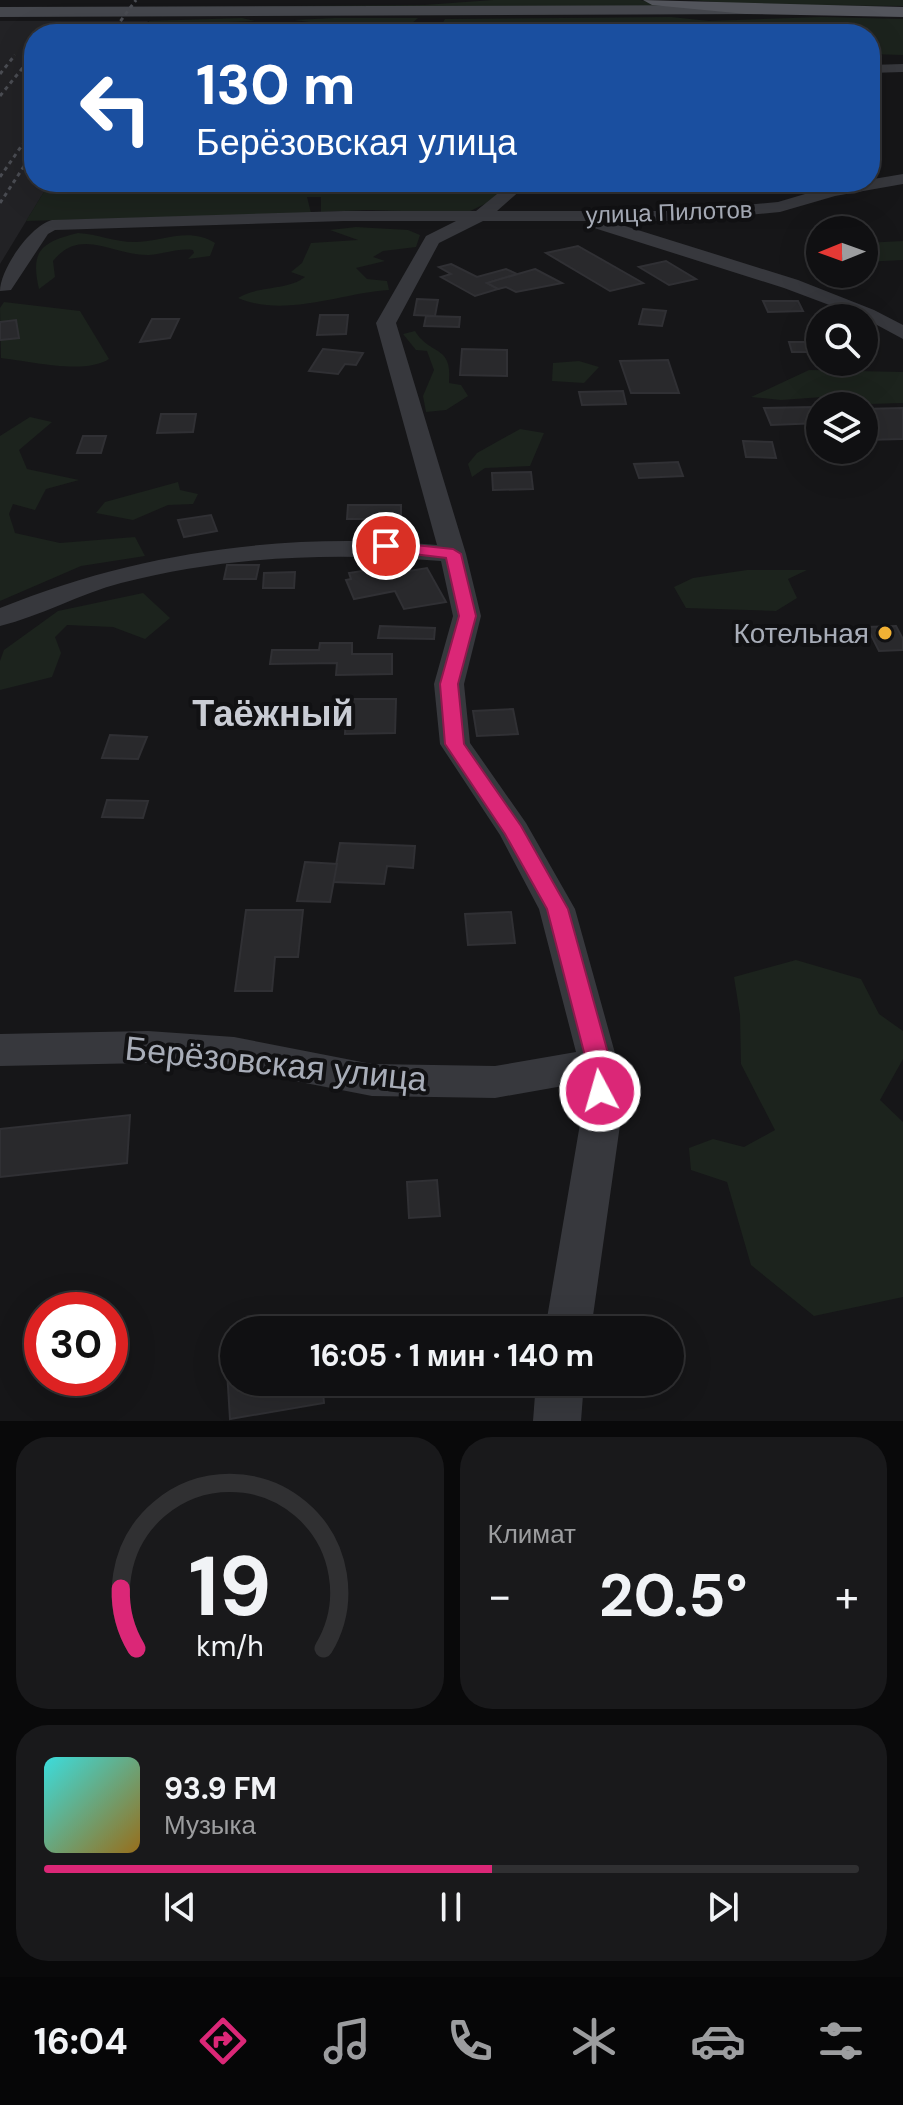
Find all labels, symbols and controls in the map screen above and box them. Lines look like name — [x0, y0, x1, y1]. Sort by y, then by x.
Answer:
text: 130 m — [196, 48, 355, 121]
icon: left — [64, 56, 168, 160]
text: Берёзовская улица — [196, 119, 517, 166]
street label: улица Пилотов — [585, 194, 753, 230]
north arrow — [806, 216, 878, 288]
map controls — [806, 216, 878, 464]
button: search — [806, 304, 878, 376]
button: layers — [806, 392, 878, 464]
pin — [352, 512, 420, 580]
icon: arrive — [364, 524, 408, 568]
place label: Котельная — [733, 615, 869, 652]
marker: Котельная — [876, 624, 894, 642]
district label: Таёжный — [192, 690, 354, 737]
street label: Берёзовская улица — [123, 1026, 429, 1102]
position arrow — [558, 1049, 642, 1133]
speed limit sign: 30 — [24, 1292, 128, 1396]
text: 16:05 · 1 мин · 140 m — [310, 1336, 594, 1375]
text: Климат — [488, 1517, 576, 1551]
text: 19 — [188, 1532, 271, 1641]
text: 20.5° — [599, 1556, 747, 1635]
text: − — [488, 1567, 512, 1625]
text: + — [835, 1567, 859, 1625]
text: km/h — [196, 1628, 264, 1665]
text: 93.9 FM — [164, 1769, 277, 1808]
text: Музыка — [164, 1808, 256, 1842]
icon: previous — [158, 1885, 202, 1929]
icon: pause — [429, 1885, 473, 1929]
icon: next — [701, 1885, 745, 1929]
icon: directions — [195, 2013, 251, 2069]
icon: music — [319, 2013, 375, 2069]
icon: phone — [442, 2013, 498, 2069]
icon: climate — [566, 2013, 622, 2069]
icon: car — [690, 2013, 746, 2069]
icon: filters — [813, 2013, 869, 2069]
text: 16:04 — [34, 2018, 128, 2065]

